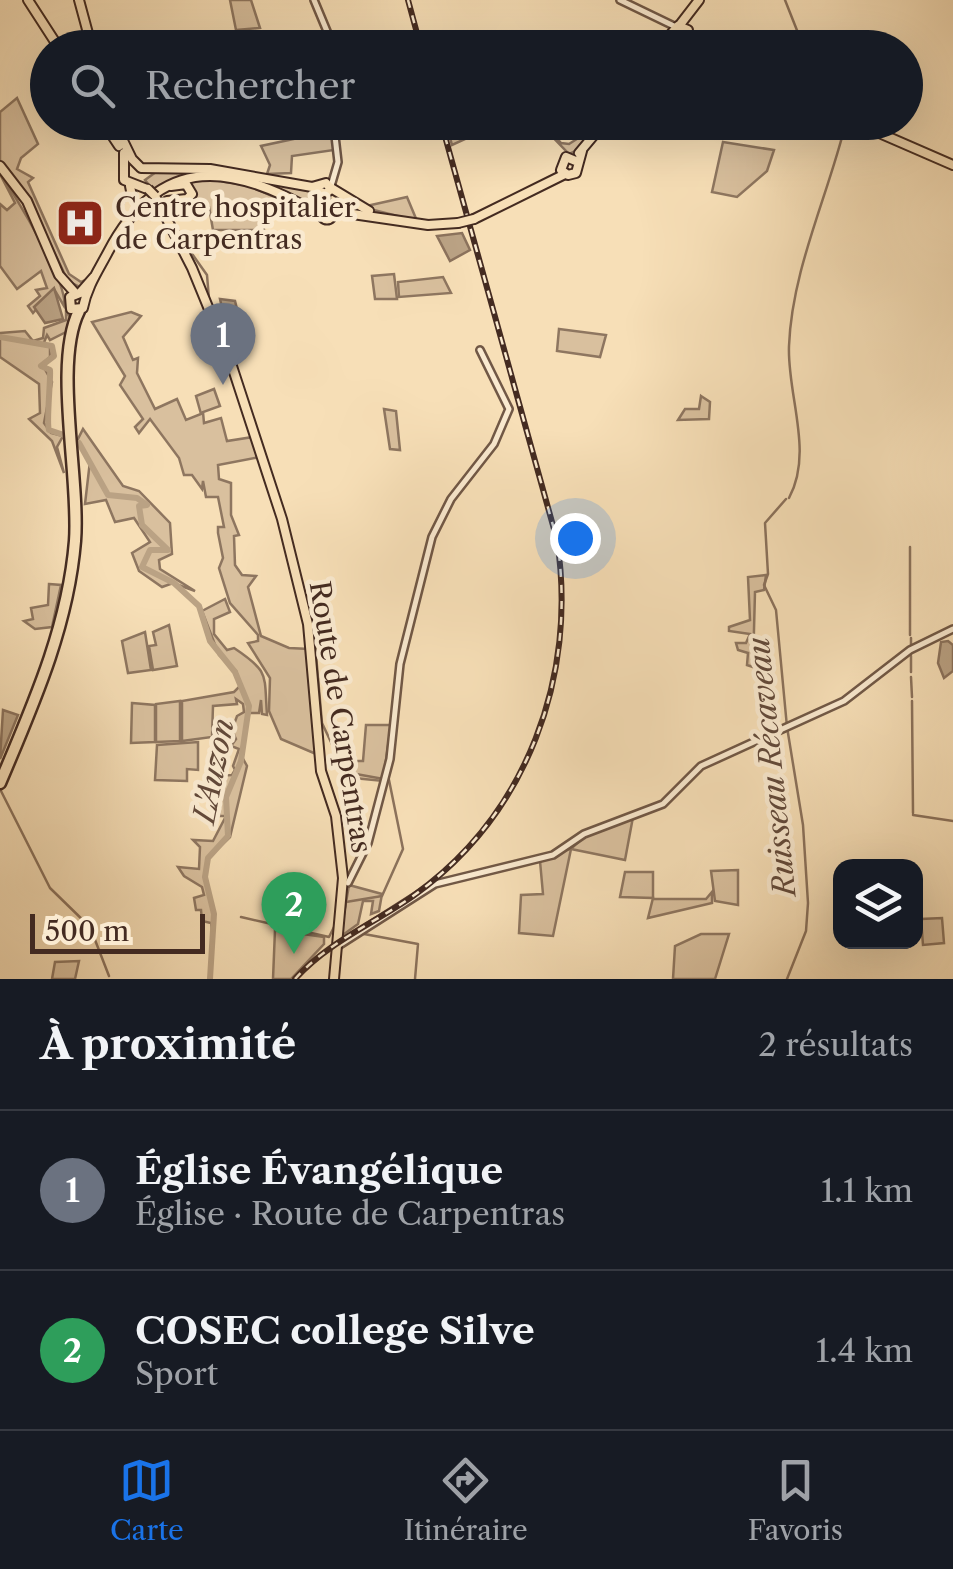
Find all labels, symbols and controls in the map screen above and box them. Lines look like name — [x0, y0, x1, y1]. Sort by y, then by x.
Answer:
search box — [30, 30, 923, 140]
icon: search — [65, 58, 120, 113]
text: Rechercher — [145, 62, 355, 109]
place label: Centre hospitalier de Carpentras — [115, 190, 356, 256]
hospital icon: Centre hospitalier de Carpentras — [54, 197, 106, 249]
pin: 1 — [190, 302, 256, 385]
your location — [550, 513, 601, 564]
street label: Route de Carpentras — [303, 579, 379, 855]
water label: Ruisseau Récaveau — [739, 635, 804, 900]
water label: L'Auzon — [185, 716, 242, 828]
map controls — [833, 859, 923, 949]
button: layers — [833, 859, 923, 949]
pin: 2 — [262, 872, 326, 954]
scale bar — [30, 909, 205, 954]
text: 500 m — [45, 914, 129, 948]
text: À proximité — [40, 1018, 296, 1070]
text: 2 résultats — [759, 1025, 913, 1064]
text: Église Évangélique — [135, 1147, 503, 1194]
text: 1 — [65, 1171, 80, 1210]
text: 1.1 km — [821, 1171, 913, 1210]
text: Église · Route de Carpentras — [135, 1194, 565, 1233]
text: COSEC college Silve — [135, 1307, 535, 1354]
text: 2 — [63, 1331, 82, 1370]
text: 1.4 km — [816, 1331, 913, 1370]
text: Sport — [135, 1354, 218, 1393]
tab: Carte — [110, 1453, 184, 1547]
tab: Itinéraire — [404, 1453, 528, 1547]
tab: Favoris — [748, 1453, 843, 1547]

